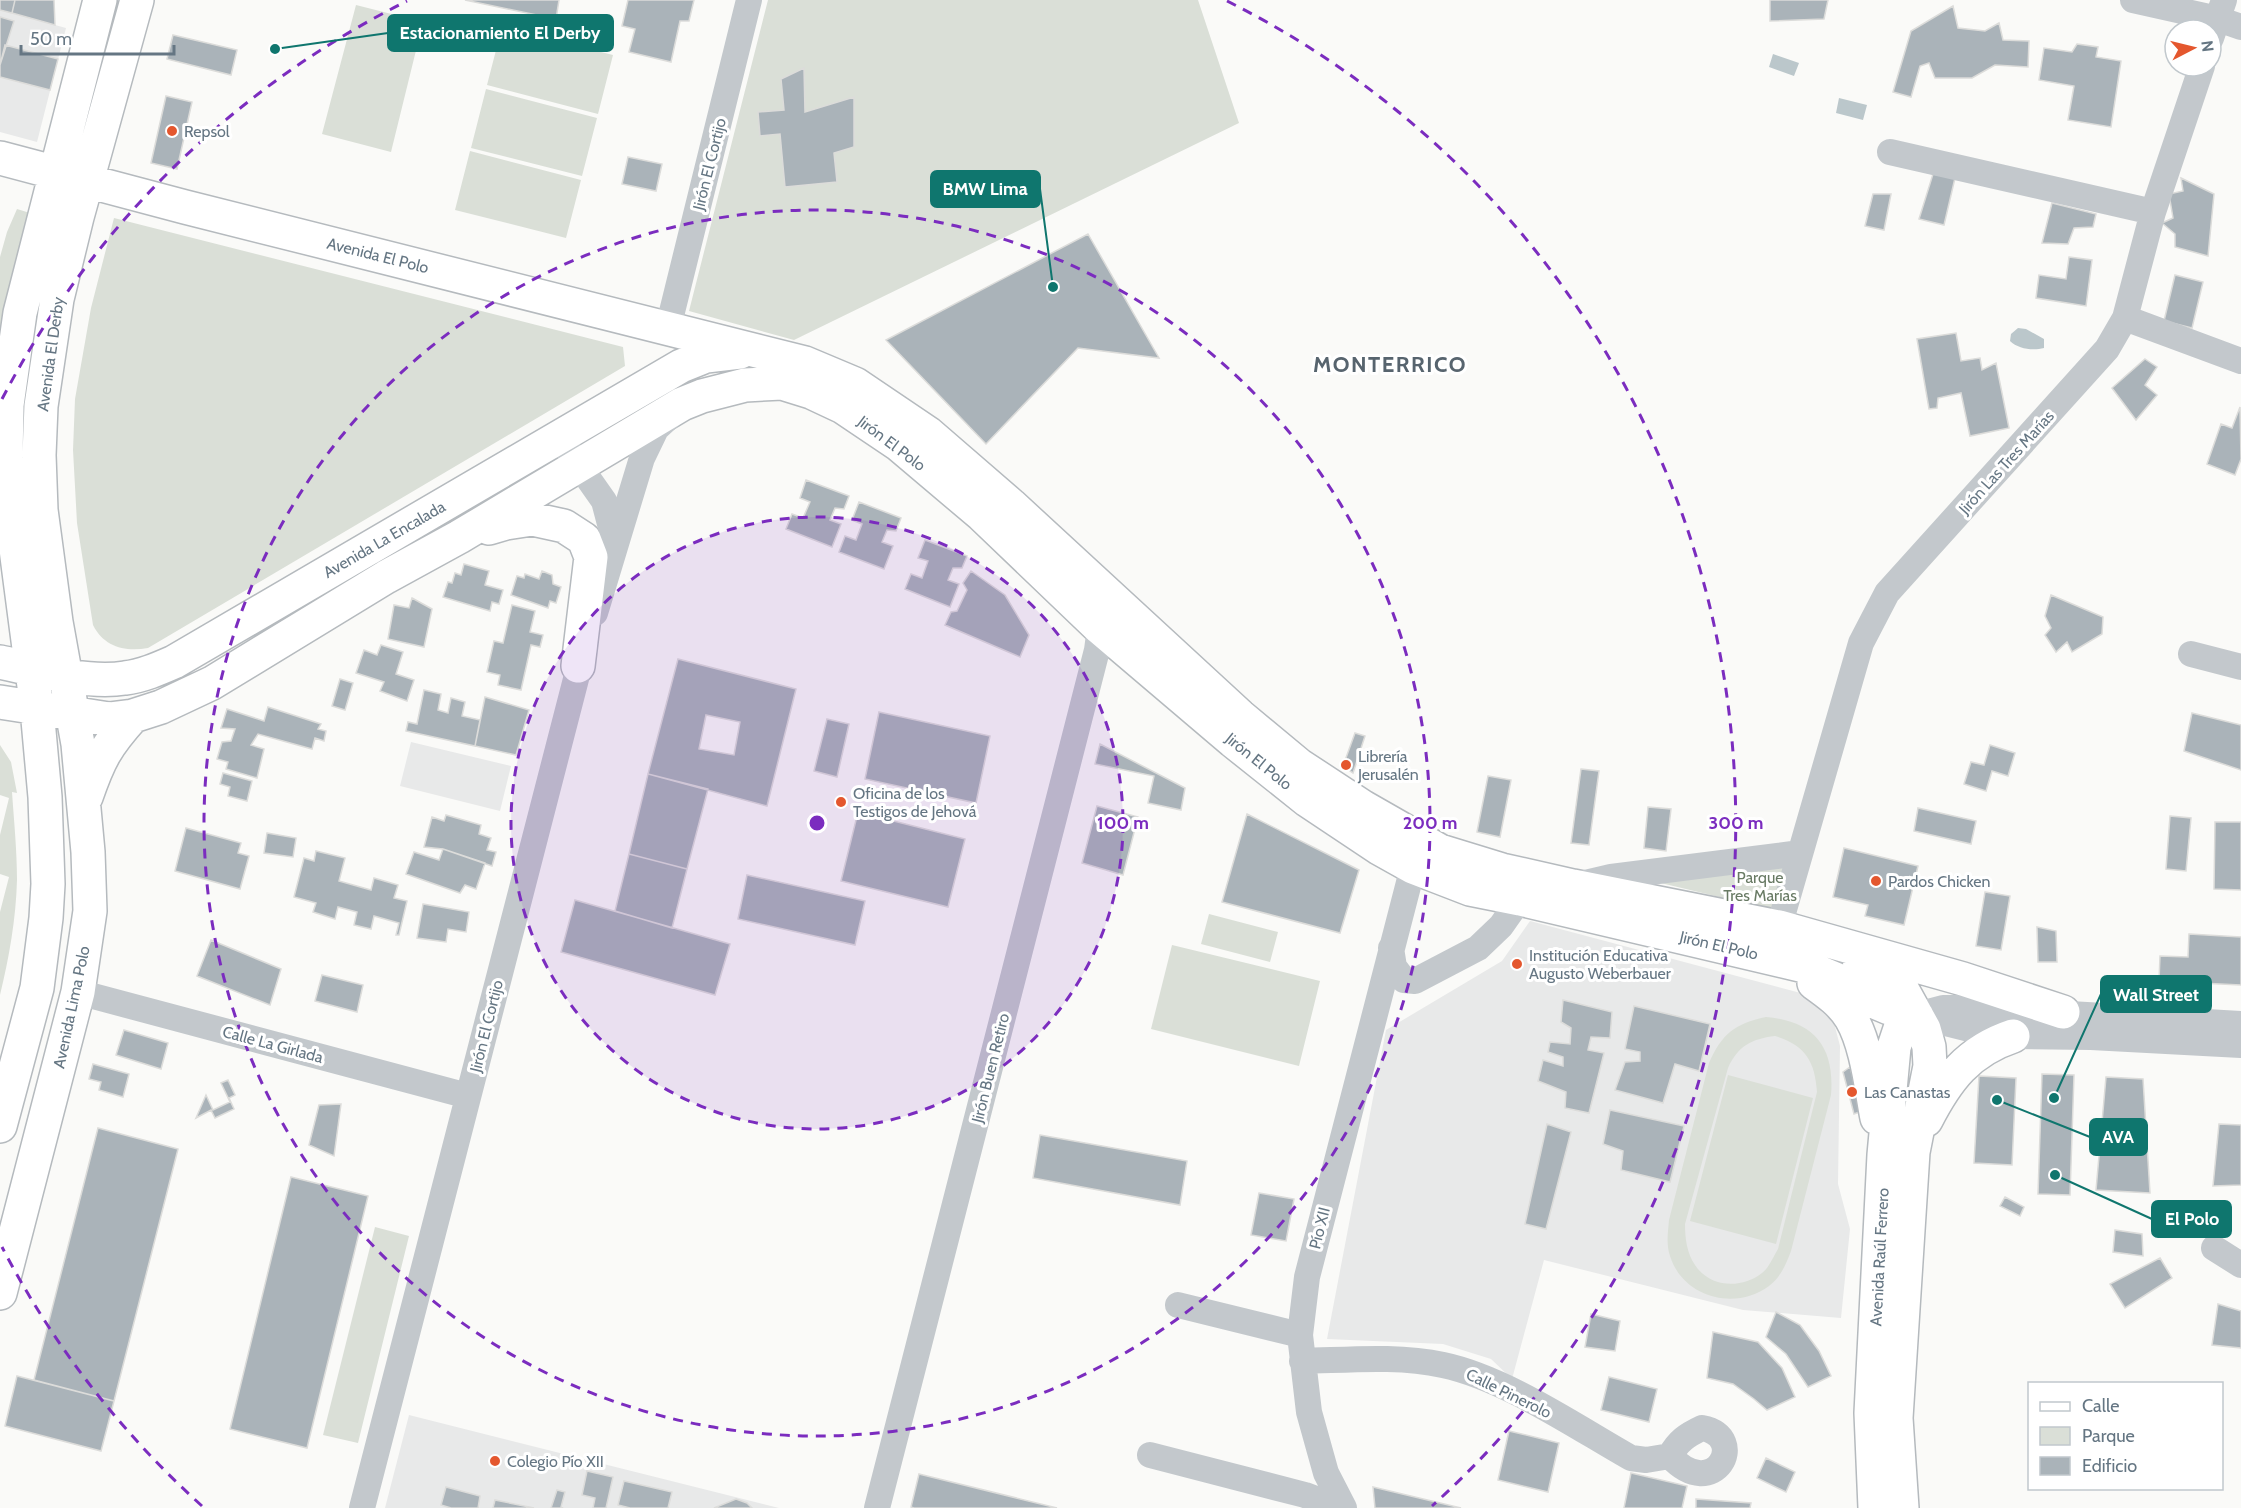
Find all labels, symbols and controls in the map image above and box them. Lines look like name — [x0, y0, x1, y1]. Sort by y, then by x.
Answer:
callout: Estacionamiento El Derby — [388, 15, 613, 51]
scale bar — [21, 18, 174, 56]
north arrow — [2163, 18, 2223, 78]
text: Estacionamiento El Derby — [399, 22, 601, 44]
text: 50 m — [30, 28, 72, 50]
text: N — [2197, 39, 2218, 53]
street label: Jirón El Cortijo — [689, 116, 730, 213]
place label: Repsol — [184, 122, 230, 141]
marker: Repsol — [165, 124, 179, 138]
callout: BMW Lima — [931, 171, 1040, 207]
text: BMW Lima — [942, 178, 1028, 200]
street label: Avenida El Polo — [325, 234, 431, 277]
street label: Avenida El Derby — [33, 296, 68, 413]
district label: MONTERRICO — [1313, 351, 1467, 378]
street label: Jirón Las Tres Marías — [1954, 406, 2058, 519]
street label: Jirón El Polo — [853, 411, 930, 475]
street label: Avenida La Encalada — [320, 497, 449, 582]
street label: Jirón El Polo — [1221, 728, 1296, 794]
place label: Librería Jerusalén — [1357, 747, 1419, 784]
marker: Librería Jerusalén — [1339, 758, 1353, 772]
place label: Oficina de los Testigos de Jehová — [853, 784, 977, 821]
marker: Oficina de los Testigos de Jehová — [834, 795, 848, 809]
text: 100 m — [1097, 812, 1149, 834]
text: 200 m — [1403, 812, 1457, 834]
text: 300 m — [1709, 812, 1763, 834]
centre of rings — [807, 813, 827, 833]
park label: Parque Tres Marías — [1723, 868, 1797, 905]
place label: Pardos Chicken — [1888, 872, 1991, 891]
marker: Pardos Chicken — [1869, 874, 1883, 888]
street label: Jirón El Polo — [1677, 927, 1760, 964]
street label: Avenida Lima Polo — [49, 944, 94, 1070]
place label: Institución Educativa Augusto Weberbauer — [1529, 946, 1672, 983]
marker: Institución Educativa Augusto Weberbauer — [1510, 957, 1524, 971]
callout: Wall Street — [2101, 976, 2211, 1012]
street label: Jirón El Cortijo — [466, 978, 507, 1075]
text: Wall Street — [2113, 984, 2199, 1006]
street label: Jirón Buen Retiro — [967, 1011, 1013, 1126]
street label: Calle La Girlada — [221, 1022, 325, 1067]
place label: Las Canastas — [1864, 1083, 1951, 1102]
marker: Las Canastas — [1845, 1085, 1859, 1099]
callout: AVA — [2090, 1119, 2147, 1155]
text: AVA — [2102, 1126, 2135, 1148]
street label: Avenida Raúl Ferrero — [1866, 1187, 1893, 1327]
callout: El Polo — [2152, 1201, 2231, 1237]
street label: Pío XII — [1305, 1205, 1334, 1251]
text: El Polo — [2165, 1208, 2219, 1230]
street label: Calle Pinerolo — [1463, 1365, 1555, 1422]
legend — [2028, 1382, 2223, 1490]
text: Calle — [2082, 1395, 2119, 1417]
text: Parque — [2082, 1425, 2135, 1447]
place label: Colegio Pío XII — [507, 1452, 604, 1471]
marker: Colegio Pío XII — [488, 1454, 502, 1468]
text: Edificio — [2082, 1455, 2137, 1477]

